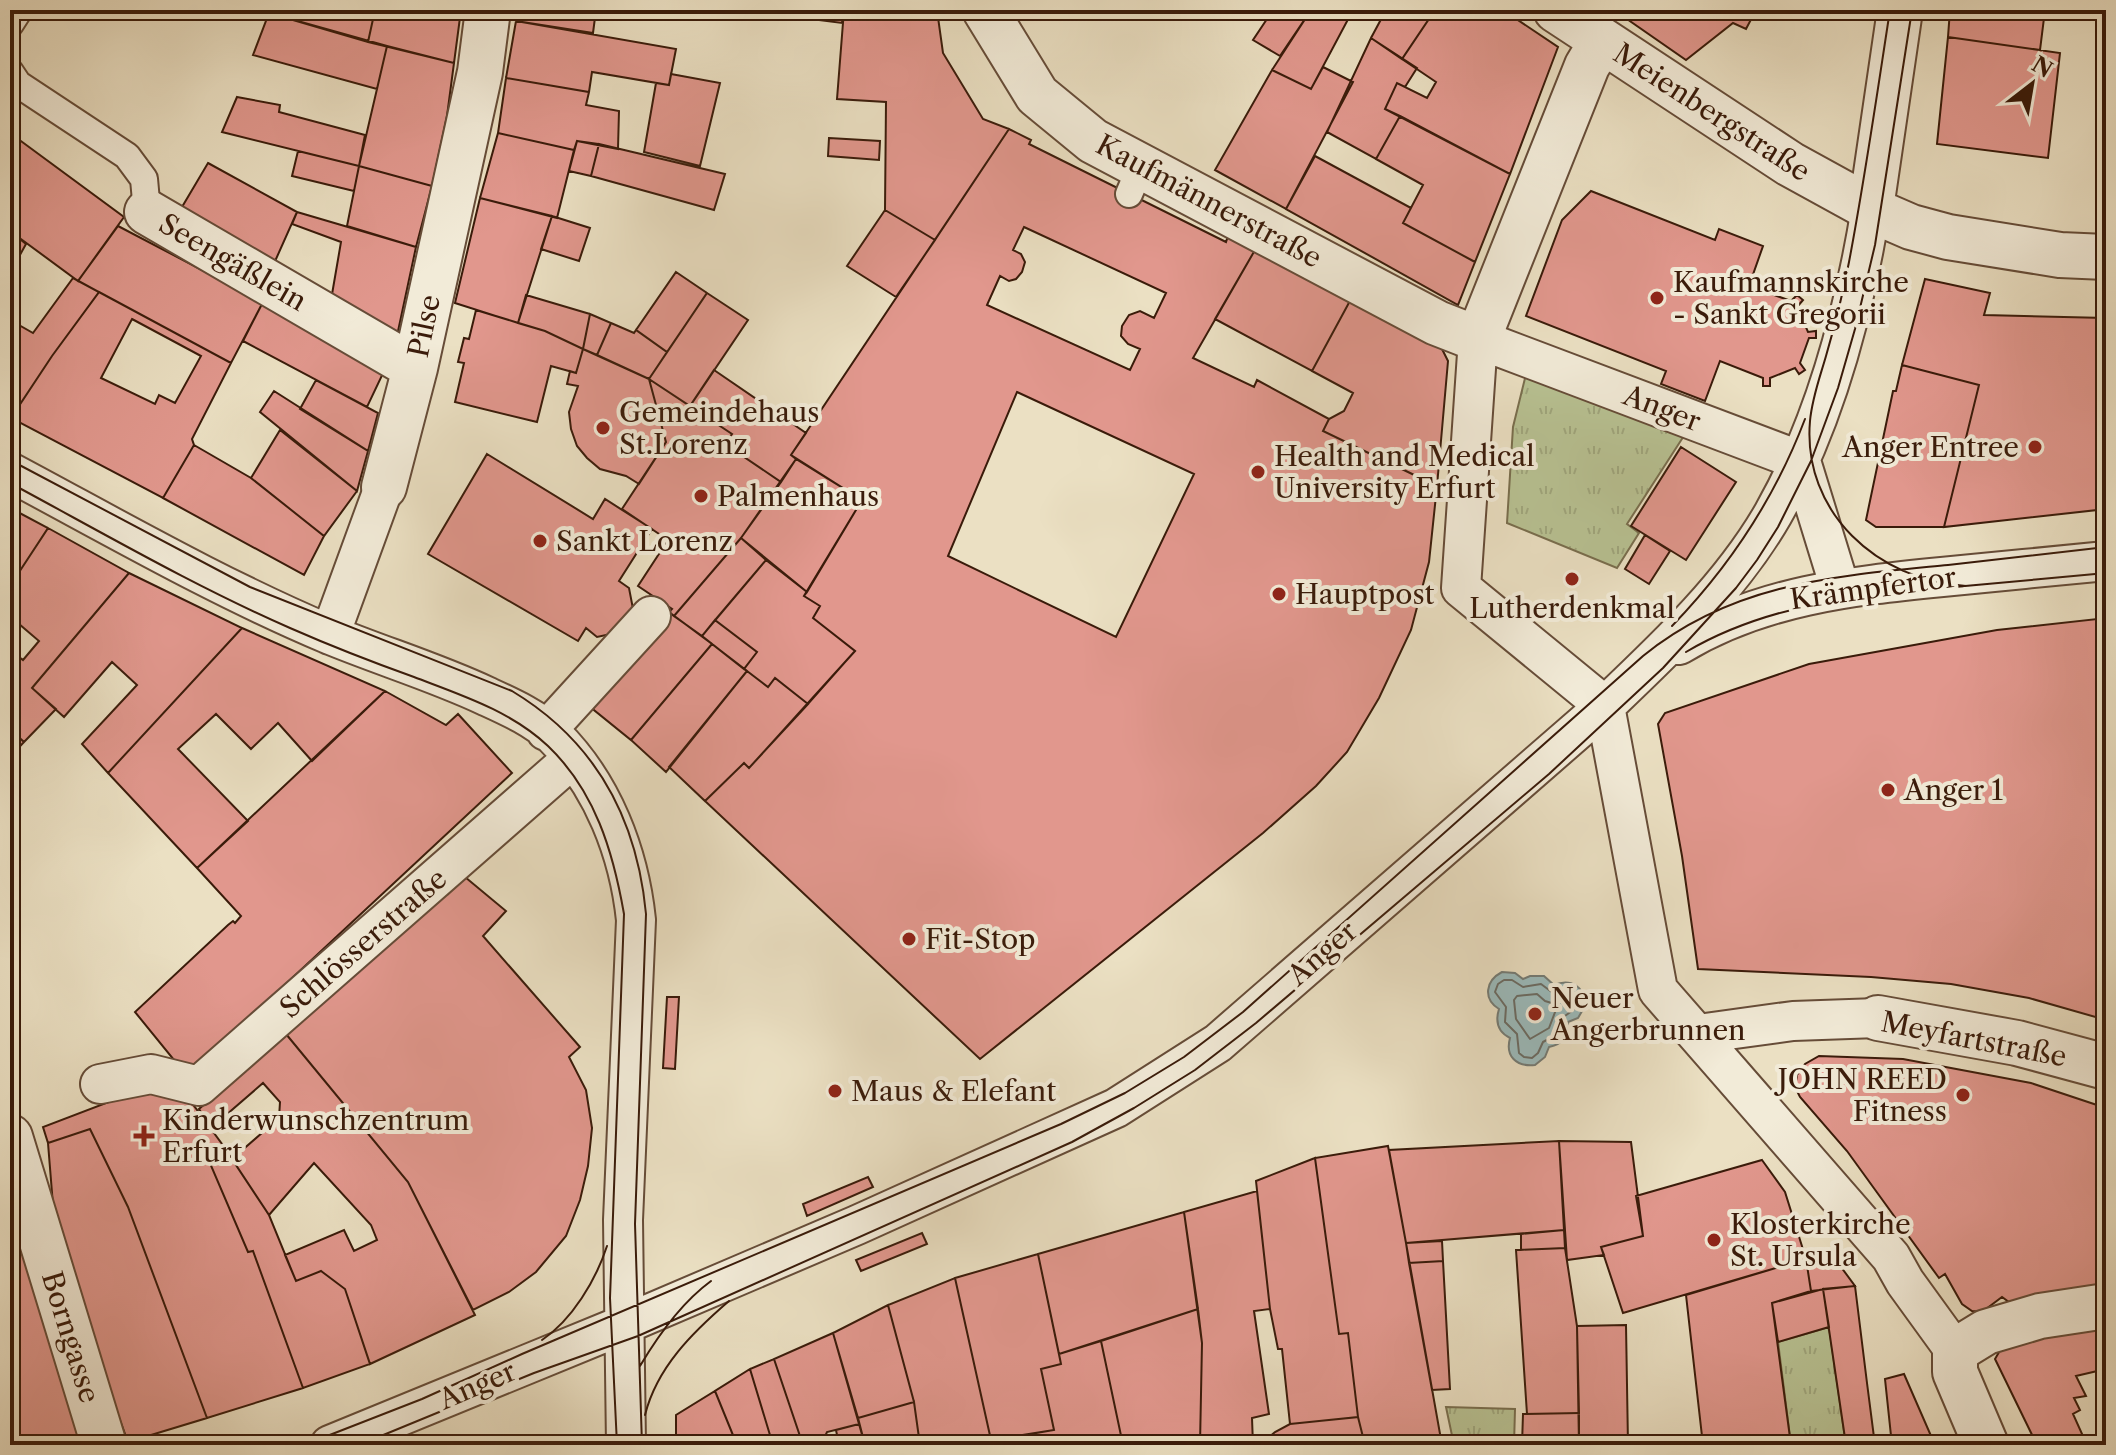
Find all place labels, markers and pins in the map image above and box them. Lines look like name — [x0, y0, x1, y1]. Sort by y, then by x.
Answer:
place label: Kaufmannskirche - Sankt Gregorii — [1673, 265, 1909, 331]
marker: Kaufmannskirche - Sankt Gregorii — [1648, 289, 1666, 307]
place label: Gemeindehaus St.Lorenz — [619, 395, 820, 461]
marker: Gemeindehaus St.Lorenz — [594, 419, 612, 437]
place label: Anger Entree — [1841, 430, 2019, 464]
marker: Anger Entree — [2026, 438, 2044, 456]
place label: Health and Medical University Erfurt — [1274, 439, 1535, 505]
marker: Health and Medical University Erfurt — [1249, 463, 1267, 481]
place label: Palmenhaus — [717, 479, 879, 513]
marker: Palmenhaus — [692, 487, 710, 505]
place label: Sankt Lorenz — [556, 524, 733, 558]
marker: Sankt Lorenz — [531, 532, 549, 550]
marker: Lutherdenkmal — [1563, 570, 1581, 588]
place label: Hauptpost — [1295, 577, 1434, 611]
marker: Hauptpost — [1270, 585, 1288, 603]
place label: Lutherdenkmal — [1469, 591, 1675, 625]
place label: Anger 1 — [1903, 773, 2003, 807]
marker: Anger 1 — [1879, 781, 1897, 799]
place label: Fit-Stop — [925, 922, 1035, 956]
marker: Fit-Stop — [900, 930, 918, 948]
place label: Neuer Angerbrunnen — [1550, 981, 1746, 1047]
marker: Neuer Angerbrunnen — [1526, 1005, 1544, 1023]
place label: JOHN REED Fitness — [1774, 1062, 1947, 1128]
place label: Maus & Elefant — [851, 1074, 1056, 1108]
marker: Maus & Elefant — [826, 1082, 844, 1100]
marker: JOHN REED Fitness — [1954, 1086, 1972, 1104]
place label: Kinderwunschzentrum Erfurt — [162, 1103, 469, 1169]
marker: Kinderwunschzentrum Erfurt — [133, 1125, 155, 1147]
place label: Klosterkirche St. Ursula — [1730, 1207, 1911, 1273]
marker: Klosterkirche St. Ursula — [1705, 1231, 1723, 1249]

